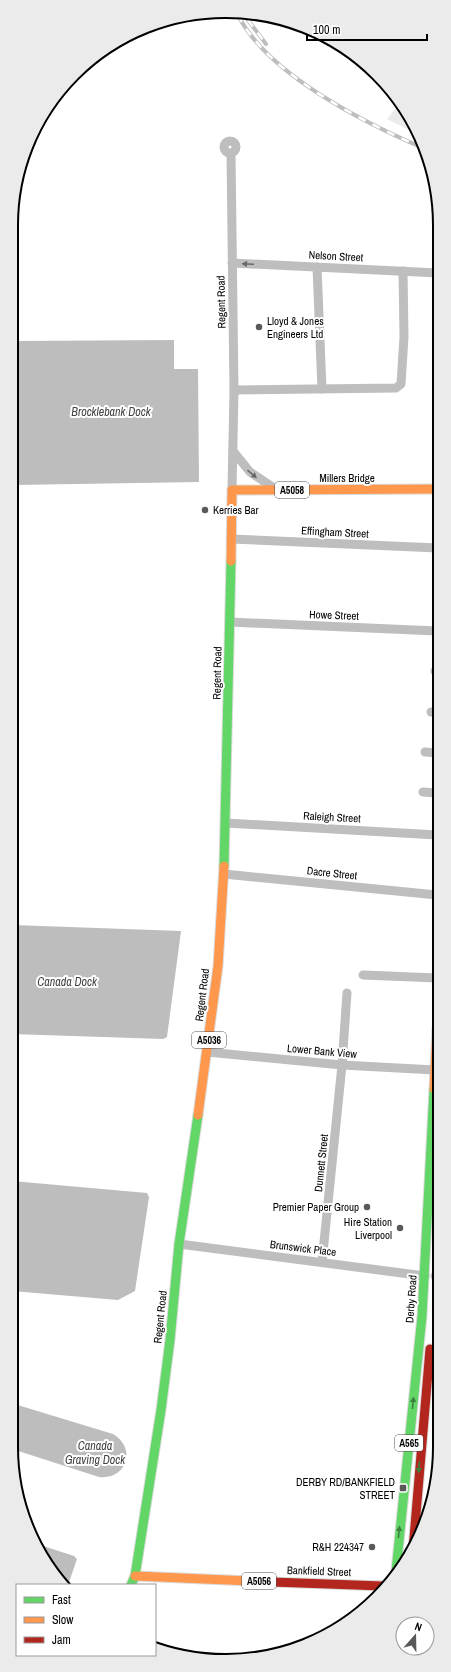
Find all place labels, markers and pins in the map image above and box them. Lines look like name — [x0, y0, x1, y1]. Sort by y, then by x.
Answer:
place label: Lloyd & Jones Engineers Ltd — [267, 314, 324, 341]
marker: Lloyd & Jones Engineers Ltd — [254, 322, 264, 332]
place label: Kerries Bar — [213, 503, 259, 517]
marker: Kerries Bar — [200, 505, 210, 515]
place label: Premier Paper Group — [273, 1200, 359, 1214]
marker: Premier Paper Group — [362, 1202, 372, 1212]
place label: Hire Station Liverpool — [344, 1215, 392, 1242]
marker: Hire Station Liverpool — [395, 1223, 405, 1233]
place label: DERBY RD/BANKFIELD STREET — [296, 1475, 395, 1502]
marker: DERBY RD/BANKFIELD STREET — [398, 1483, 408, 1493]
place label: R&H 224347 — [312, 1540, 364, 1554]
marker: R&H 224347 — [367, 1542, 377, 1552]

